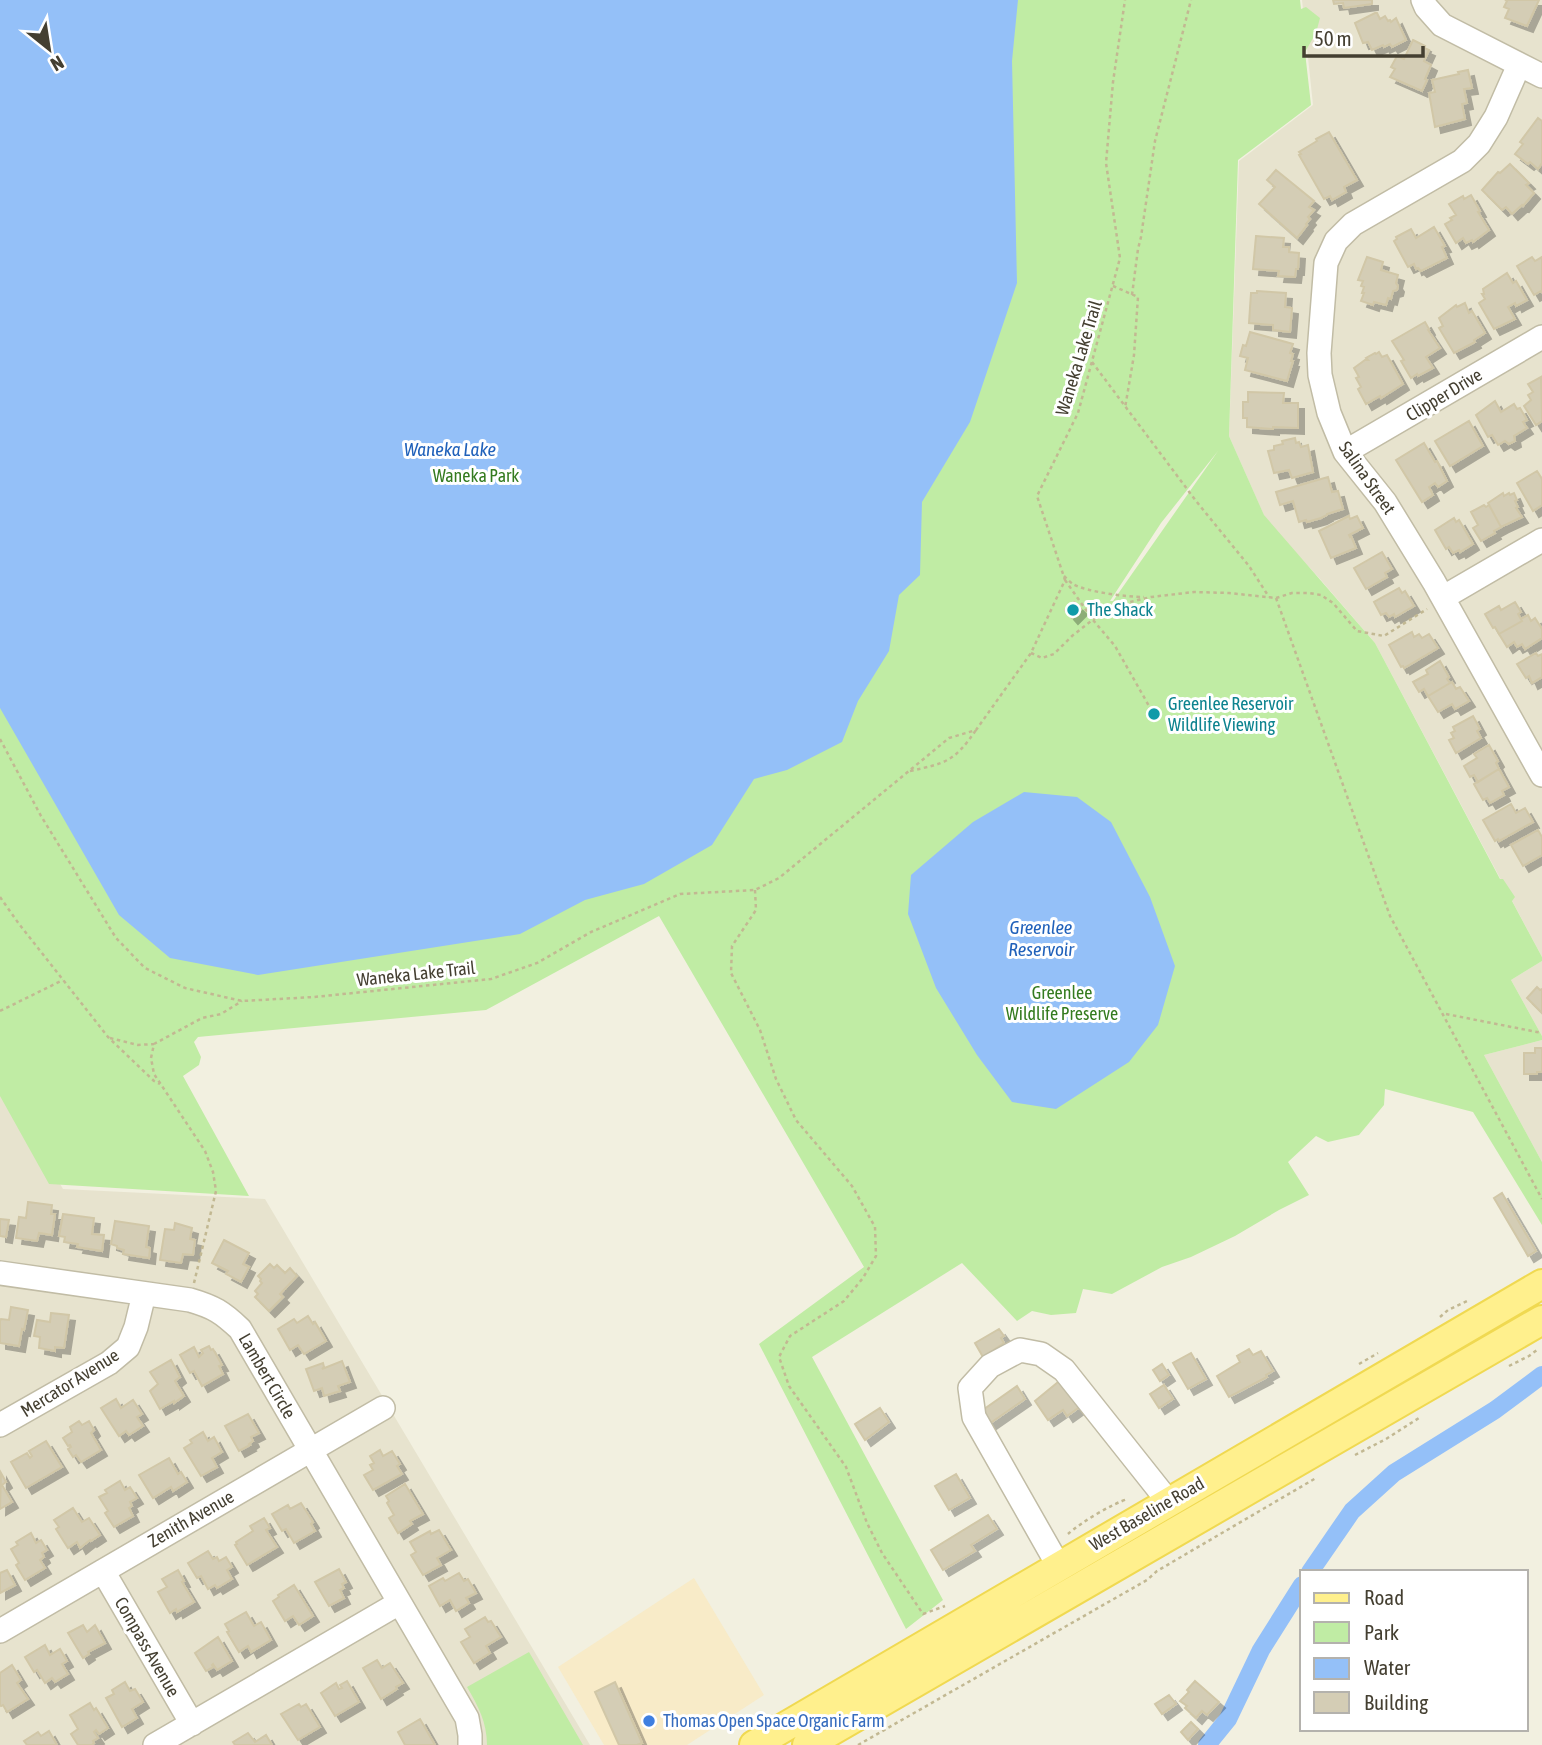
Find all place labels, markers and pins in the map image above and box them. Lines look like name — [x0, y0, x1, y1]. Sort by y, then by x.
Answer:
place label: The Shack — [1087, 599, 1153, 620]
marker: The Shack — [1065, 602, 1081, 618]
place label: Greenlee Reservoir Wildlife Viewing — [1168, 693, 1294, 735]
marker: Greenlee Reservoir Wildlife Viewing — [1146, 706, 1162, 722]
place label: Thomas Open Space Organic Farm — [663, 1710, 885, 1731]
marker: Thomas Open Space Organic Farm — [641, 1713, 657, 1729]

